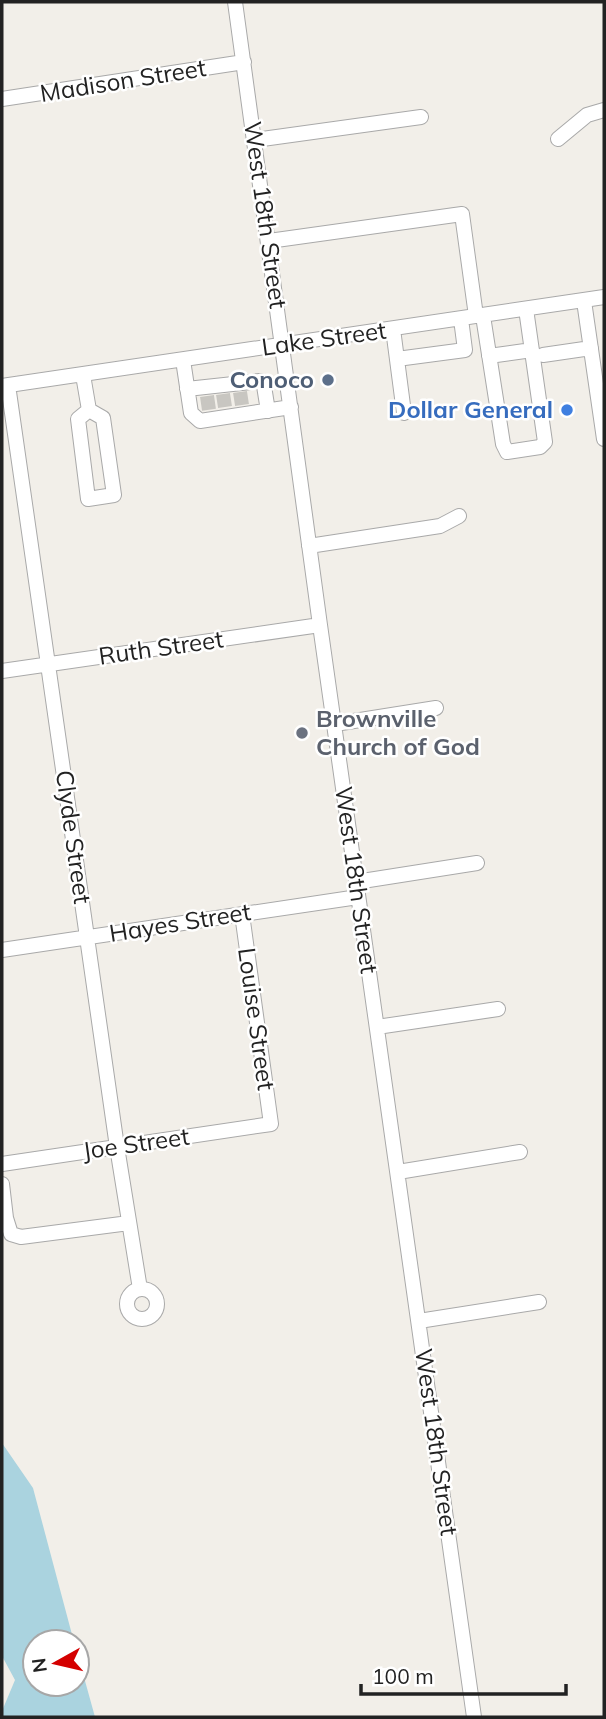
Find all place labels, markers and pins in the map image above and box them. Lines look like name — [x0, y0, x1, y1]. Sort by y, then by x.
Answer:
place label: Conoco — [229, 364, 314, 394]
marker: Conoco — [320, 372, 336, 388]
place label: Dollar General — [388, 394, 553, 424]
marker: Dollar General — [559, 402, 575, 418]
place label: Brownville Church of God — [316, 703, 480, 761]
marker: Brownville Church of God — [294, 725, 310, 741]

